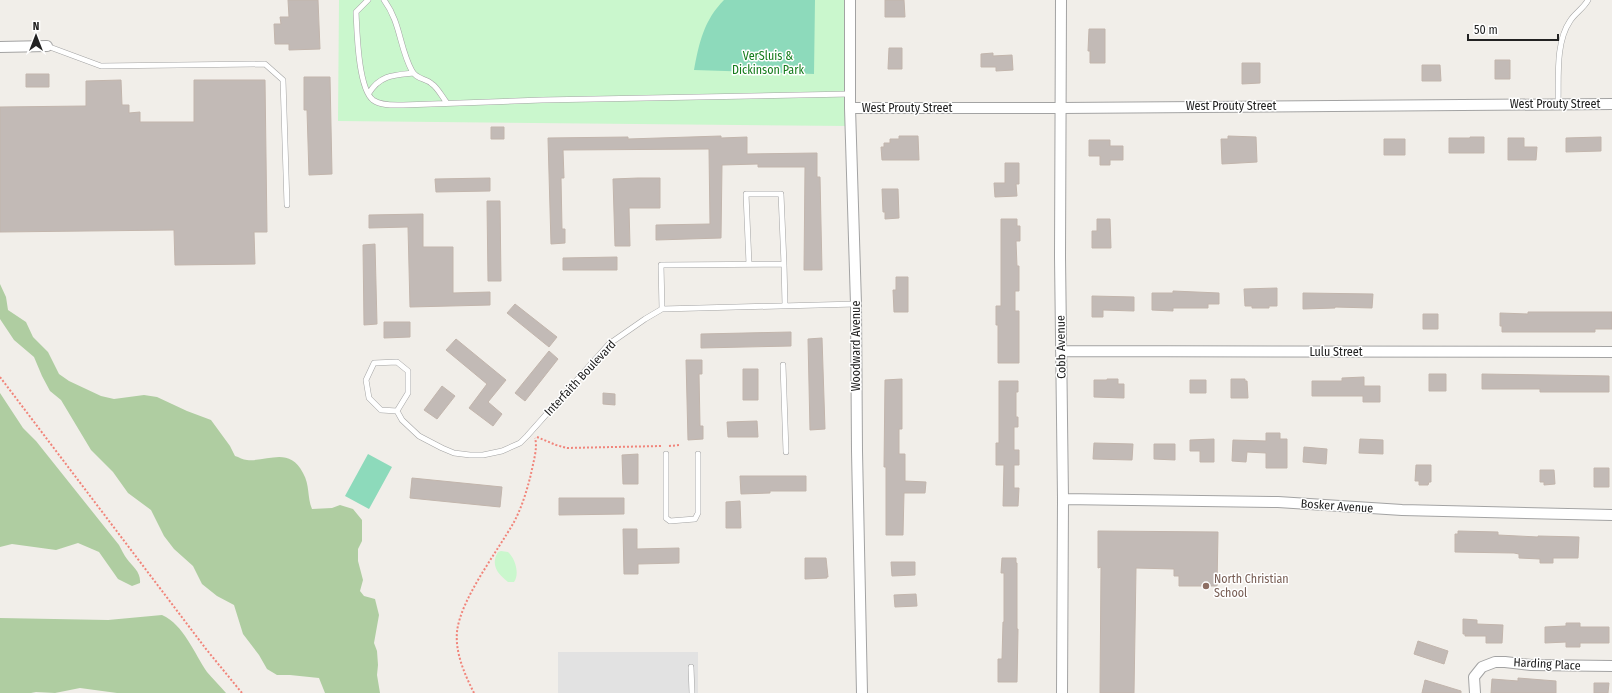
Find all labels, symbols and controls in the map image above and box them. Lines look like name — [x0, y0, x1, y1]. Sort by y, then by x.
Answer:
north arrow — [16, 16, 56, 56]
scale bar — [1468, 16, 1558, 42]
text: N — [33, 20, 39, 33]
text: 50 m — [1474, 23, 1498, 37]
park label: VerSluis & Dickinson Park — [732, 49, 804, 77]
street label: West Prouty Street — [1510, 97, 1600, 111]
street label: West Prouty Street — [1186, 99, 1276, 113]
street label: West Prouty Street — [862, 101, 952, 115]
street label: Woodward Avenue — [849, 301, 863, 391]
street label: Cobb Avenue — [1053, 315, 1069, 379]
street label: Interfaith Boulevard — [541, 337, 619, 419]
street label: Lulu Street — [1309, 345, 1363, 359]
street label: Bosker Avenue — [1300, 496, 1374, 516]
place label: North Christian School — [1214, 572, 1289, 600]
marker: North Christian School — [1201, 581, 1211, 591]
street label: Harding Place — [1513, 655, 1581, 673]

